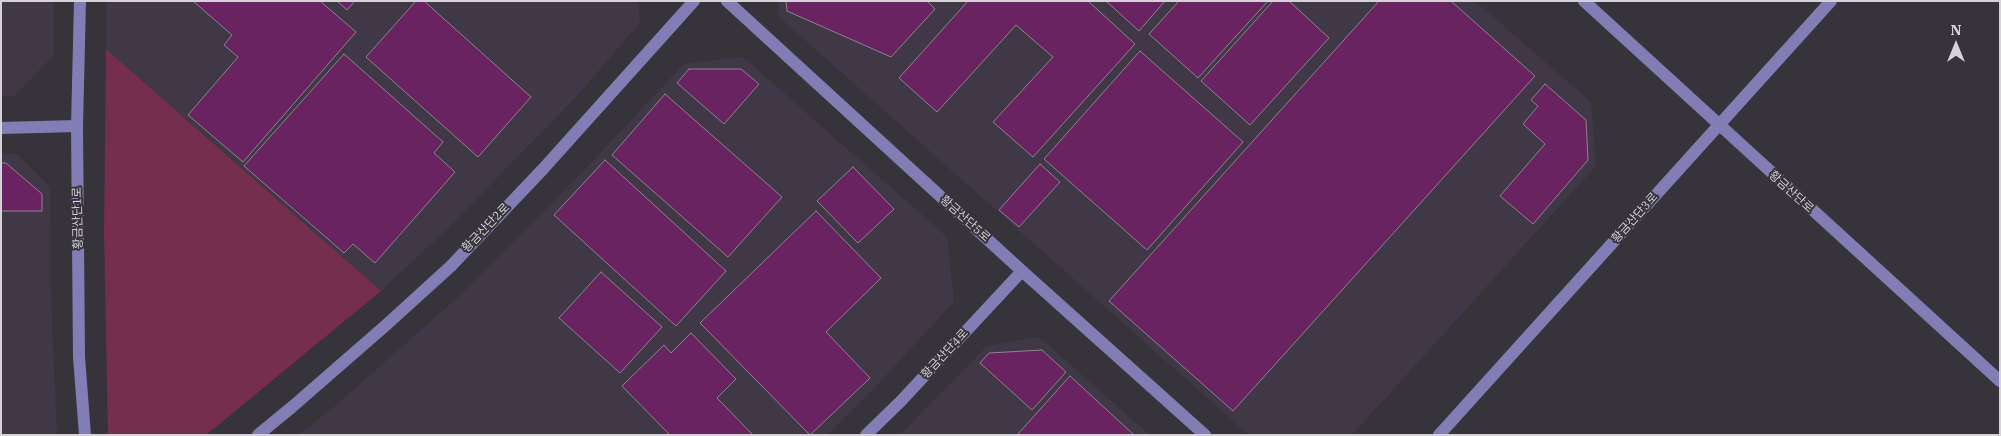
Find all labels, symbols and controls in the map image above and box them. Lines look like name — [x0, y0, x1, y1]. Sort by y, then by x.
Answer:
north arrow — [1931, 20, 1981, 70]
text: N — [1950, 21, 1962, 39]
street label: 황금산단로 — [1766, 168, 1816, 216]
street label: 황금산단1로 — [70, 187, 86, 249]
street label: 황금산단3로 — [1609, 190, 1661, 246]
street label: 황금산단5로 — [937, 193, 993, 245]
street label: 황금산단2로 — [459, 201, 513, 255]
street label: 황금산단4로 — [918, 326, 972, 382]

